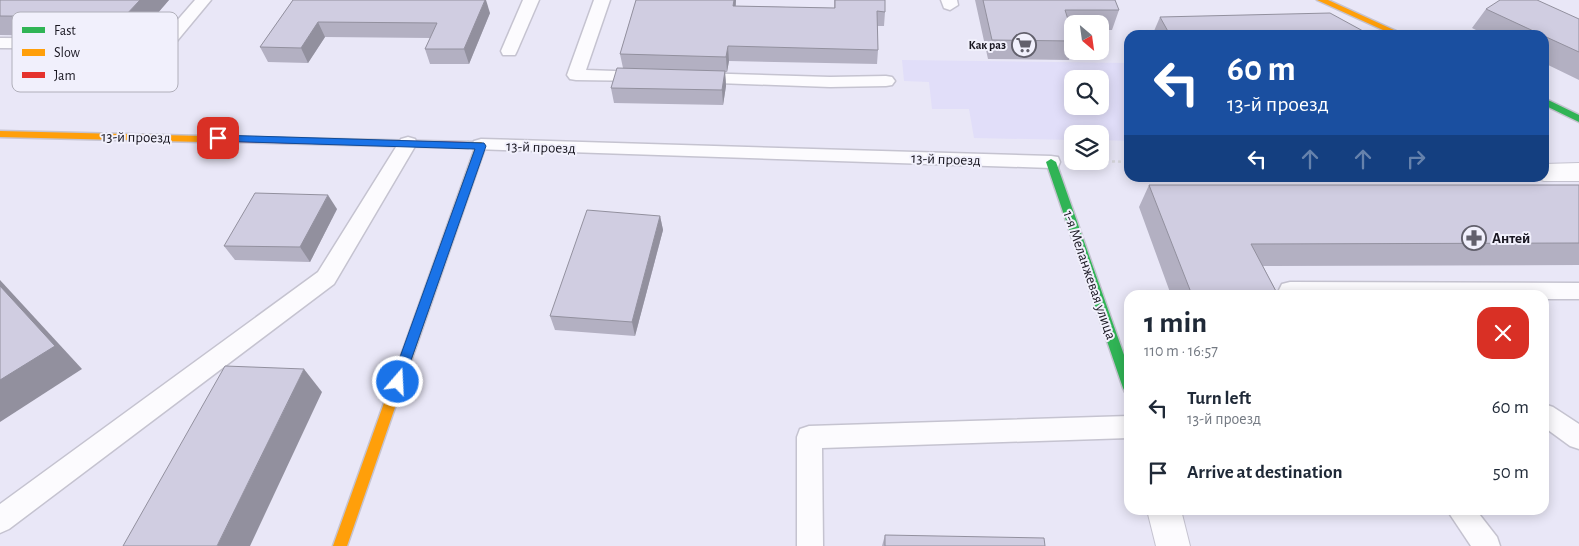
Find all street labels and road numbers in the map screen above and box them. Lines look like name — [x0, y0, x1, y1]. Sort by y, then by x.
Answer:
street label: 13-й проезд — [101, 129, 171, 146]
street label: 13-й проезд — [506, 139, 576, 156]
street label: 13-й проезд — [911, 151, 981, 168]
street label: 1-я Меланжевая улица — [1060, 209, 1119, 342]

